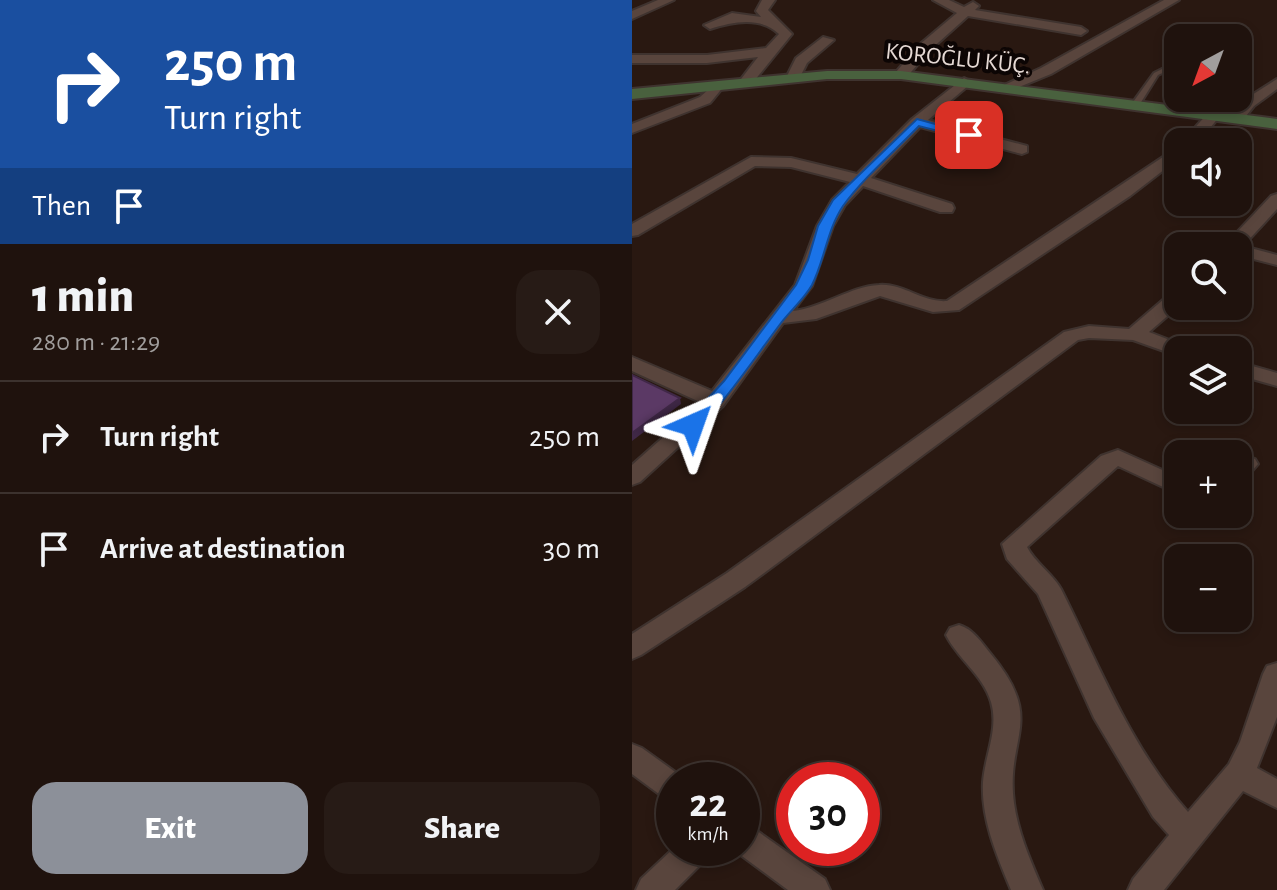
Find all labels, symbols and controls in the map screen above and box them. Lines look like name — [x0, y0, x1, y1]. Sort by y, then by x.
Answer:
north arrow — [1164, 24, 1252, 112]
map controls — [1164, 24, 1252, 632]
icon: right — [32, 32, 136, 136]
text: 250 m — [164, 35, 297, 91]
street label: KOROĞLU KÜÇ. — [884, 38, 1032, 79]
text: Turn right — [164, 100, 301, 136]
pin — [935, 101, 1003, 169]
icon: arrive — [947, 113, 991, 157]
button: sound — [1164, 128, 1252, 216]
icon: arrive — [107, 184, 151, 228]
text: Then — [32, 191, 91, 221]
button: search — [1164, 232, 1252, 320]
button: close — [516, 270, 600, 354]
text: 1 min — [32, 273, 134, 321]
text: 280 m · 21:29 — [32, 329, 160, 355]
button: layers — [1164, 336, 1252, 424]
position arrow — [651, 383, 735, 467]
icon: right — [32, 415, 76, 459]
text: Turn right — [100, 422, 219, 452]
text: 250 m — [529, 422, 600, 452]
button: + — [1164, 440, 1252, 528]
icon: arrive — [32, 527, 76, 571]
text: Arrive at destination — [100, 534, 346, 564]
text: 30 m — [543, 534, 600, 564]
button: − — [1164, 544, 1252, 632]
speed limit sign: 30 — [776, 762, 880, 866]
button: Exit — [32, 782, 308, 874]
button: Share — [324, 782, 600, 874]
text: 22 — [689, 784, 727, 824]
text: km/h — [687, 824, 729, 844]

